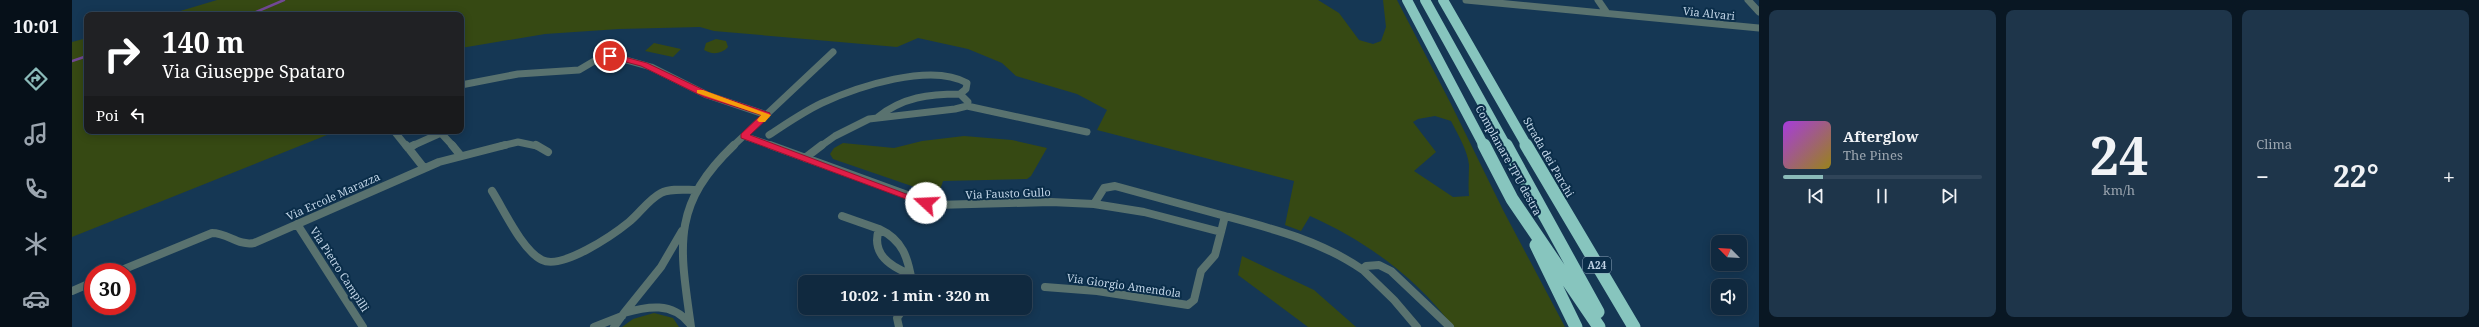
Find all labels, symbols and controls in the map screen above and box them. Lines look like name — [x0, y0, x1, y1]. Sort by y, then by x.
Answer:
street label: Via Alvari — [1682, 3, 1736, 23]
text: 10:01 — [13, 14, 59, 38]
text: 140 m — [162, 23, 244, 61]
icon: right — [96, 28, 148, 80]
pin — [593, 39, 627, 73]
icon: arrive — [599, 45, 621, 67]
text: Via Giuseppe Spataro — [162, 59, 345, 83]
icon: directions — [22, 65, 50, 93]
street label: Complanare TPU destra — [1472, 102, 1546, 218]
icon: left — [127, 104, 149, 126]
text: Poi — [96, 105, 119, 125]
street label: Strada dei Parchi — [1520, 114, 1578, 200]
text: 24 — [2090, 119, 2148, 190]
icon: music — [22, 120, 50, 148]
text: Afterglow — [1843, 126, 1919, 146]
text: Clima — [2256, 135, 2292, 153]
text: The Pines — [1843, 146, 1903, 164]
text: 22° — [2333, 155, 2379, 196]
text: − — [2256, 161, 2269, 191]
text: + — [2443, 161, 2455, 191]
street label: Via Ercole Marazza — [284, 169, 382, 223]
icon: phone — [22, 175, 50, 203]
text: km/h — [2103, 181, 2135, 199]
position arrow — [905, 182, 947, 224]
street label: Via Fausto Gullo — [965, 184, 1051, 202]
icon: previous — [1805, 185, 1827, 207]
icon: pause — [1871, 185, 1893, 207]
icon: next — [1938, 185, 1960, 207]
street label: Via Pietro Campilli — [307, 224, 373, 315]
icon: climate — [22, 230, 50, 258]
north arrow — [1711, 235, 1747, 271]
map controls — [1711, 235, 1747, 315]
road number: A24 — [1583, 257, 1611, 273]
speed limit sign: 30 — [84, 263, 136, 315]
street label: Via Giorgio Amendola — [1066, 270, 1182, 300]
button: sound — [1711, 279, 1747, 315]
icon: car — [22, 285, 50, 313]
text: 10:02 · 1 min · 320 m — [840, 285, 990, 305]

